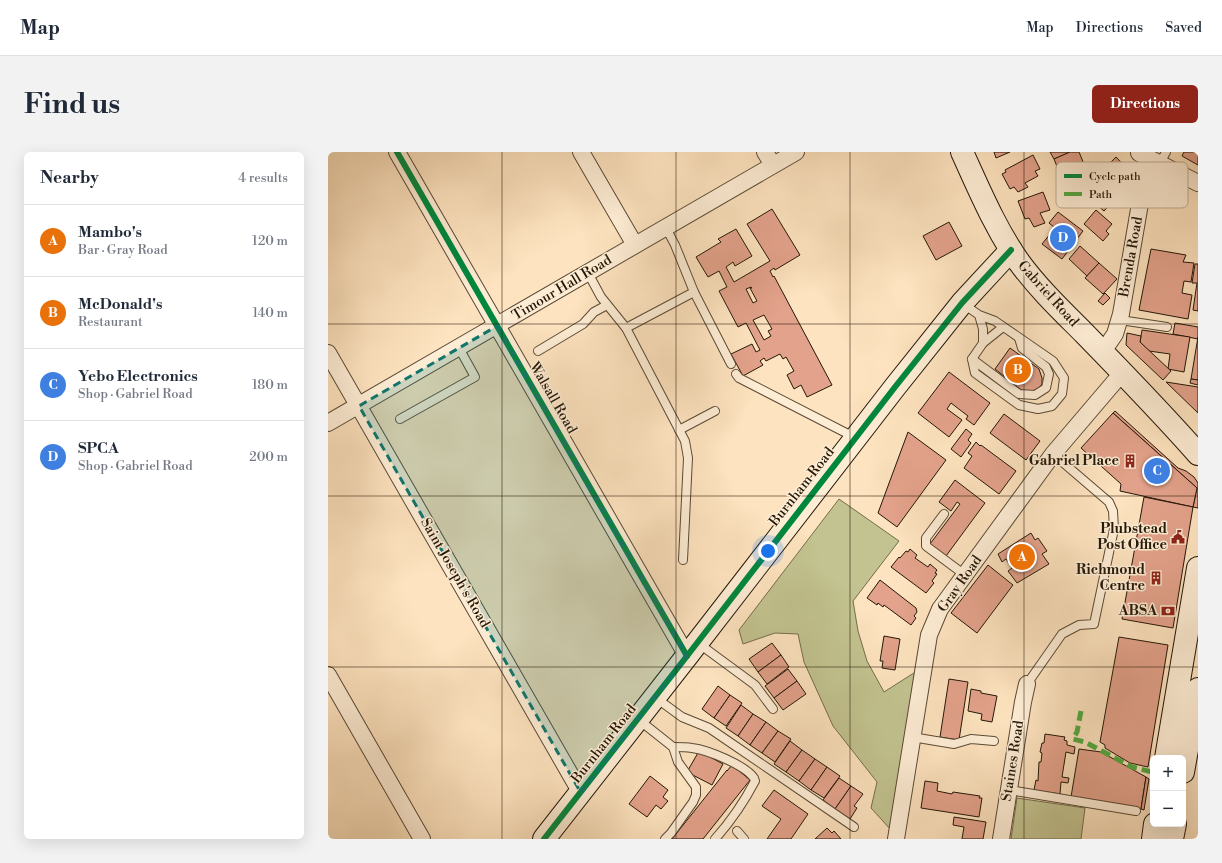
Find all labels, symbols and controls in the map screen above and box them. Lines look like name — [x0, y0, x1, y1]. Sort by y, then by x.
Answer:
text: Map — [20, 16, 60, 40]
text: Map — [1026, 19, 1054, 37]
text: Directions — [1076, 19, 1143, 37]
text: Saved — [1165, 19, 1202, 37]
button: Directions — [1092, 85, 1198, 123]
text: Find us — [24, 87, 120, 122]
legend — [1056, 162, 1188, 208]
text: Nearby — [40, 167, 99, 189]
text: 4 results — [238, 170, 288, 186]
text: Cycle path — [1089, 170, 1141, 184]
text: Path — [1089, 188, 1113, 202]
street label: Brenda Road — [1115, 215, 1147, 300]
text: Mambo's — [78, 223, 142, 242]
pin: D — [1050, 223, 1076, 253]
text: A — [48, 233, 58, 249]
text: 120 m — [252, 233, 288, 249]
text: Bar · Gray Road — [78, 242, 168, 258]
street label: Timour Hall Road — [509, 251, 615, 325]
street label: Gabriel Road — [1014, 257, 1082, 331]
text: McDonald's — [78, 295, 162, 314]
text: B — [48, 305, 58, 321]
text: 140 m — [252, 305, 288, 321]
text: Restaurant — [78, 314, 143, 330]
pin: B — [1005, 355, 1031, 385]
street label: Walsall Road — [525, 358, 581, 437]
text: Yebo Electronics — [78, 367, 198, 386]
text: C — [48, 377, 58, 393]
text: 180 m — [252, 377, 288, 393]
text: Shop · Gabriel Road — [78, 386, 193, 402]
text: SPCA — [78, 439, 119, 458]
street label: Burnham Road — [765, 444, 839, 531]
text: D — [48, 449, 58, 465]
text: 200 m — [249, 449, 288, 465]
place label: Gabriel Place — [1029, 452, 1119, 470]
building icon: Gabriel Place — [1122, 453, 1138, 469]
pin: C — [1144, 456, 1170, 486]
text: Shop · Gabriel Road — [78, 458, 193, 474]
street label: Saint Joseph's Road — [416, 515, 494, 631]
place label: Plubstead Post Office — [1097, 520, 1167, 554]
public building icon: Plubstead Post Office — [1170, 529, 1186, 545]
your location — [758, 541, 778, 561]
pin: A — [1009, 542, 1035, 572]
street label: Gray Road — [934, 552, 986, 616]
place label: Richmond Centre — [1076, 561, 1145, 595]
building icon: Richmond Centre — [1148, 570, 1164, 586]
place label: ABSA — [1118, 602, 1158, 620]
bank icon: ABSA — [1160, 603, 1176, 619]
street label: Burnham Road — [567, 701, 641, 788]
street label: Staines Road — [998, 719, 1028, 803]
map controls — [1150, 755, 1186, 827]
button: + — [1150, 755, 1186, 791]
button: − — [1150, 791, 1186, 827]

